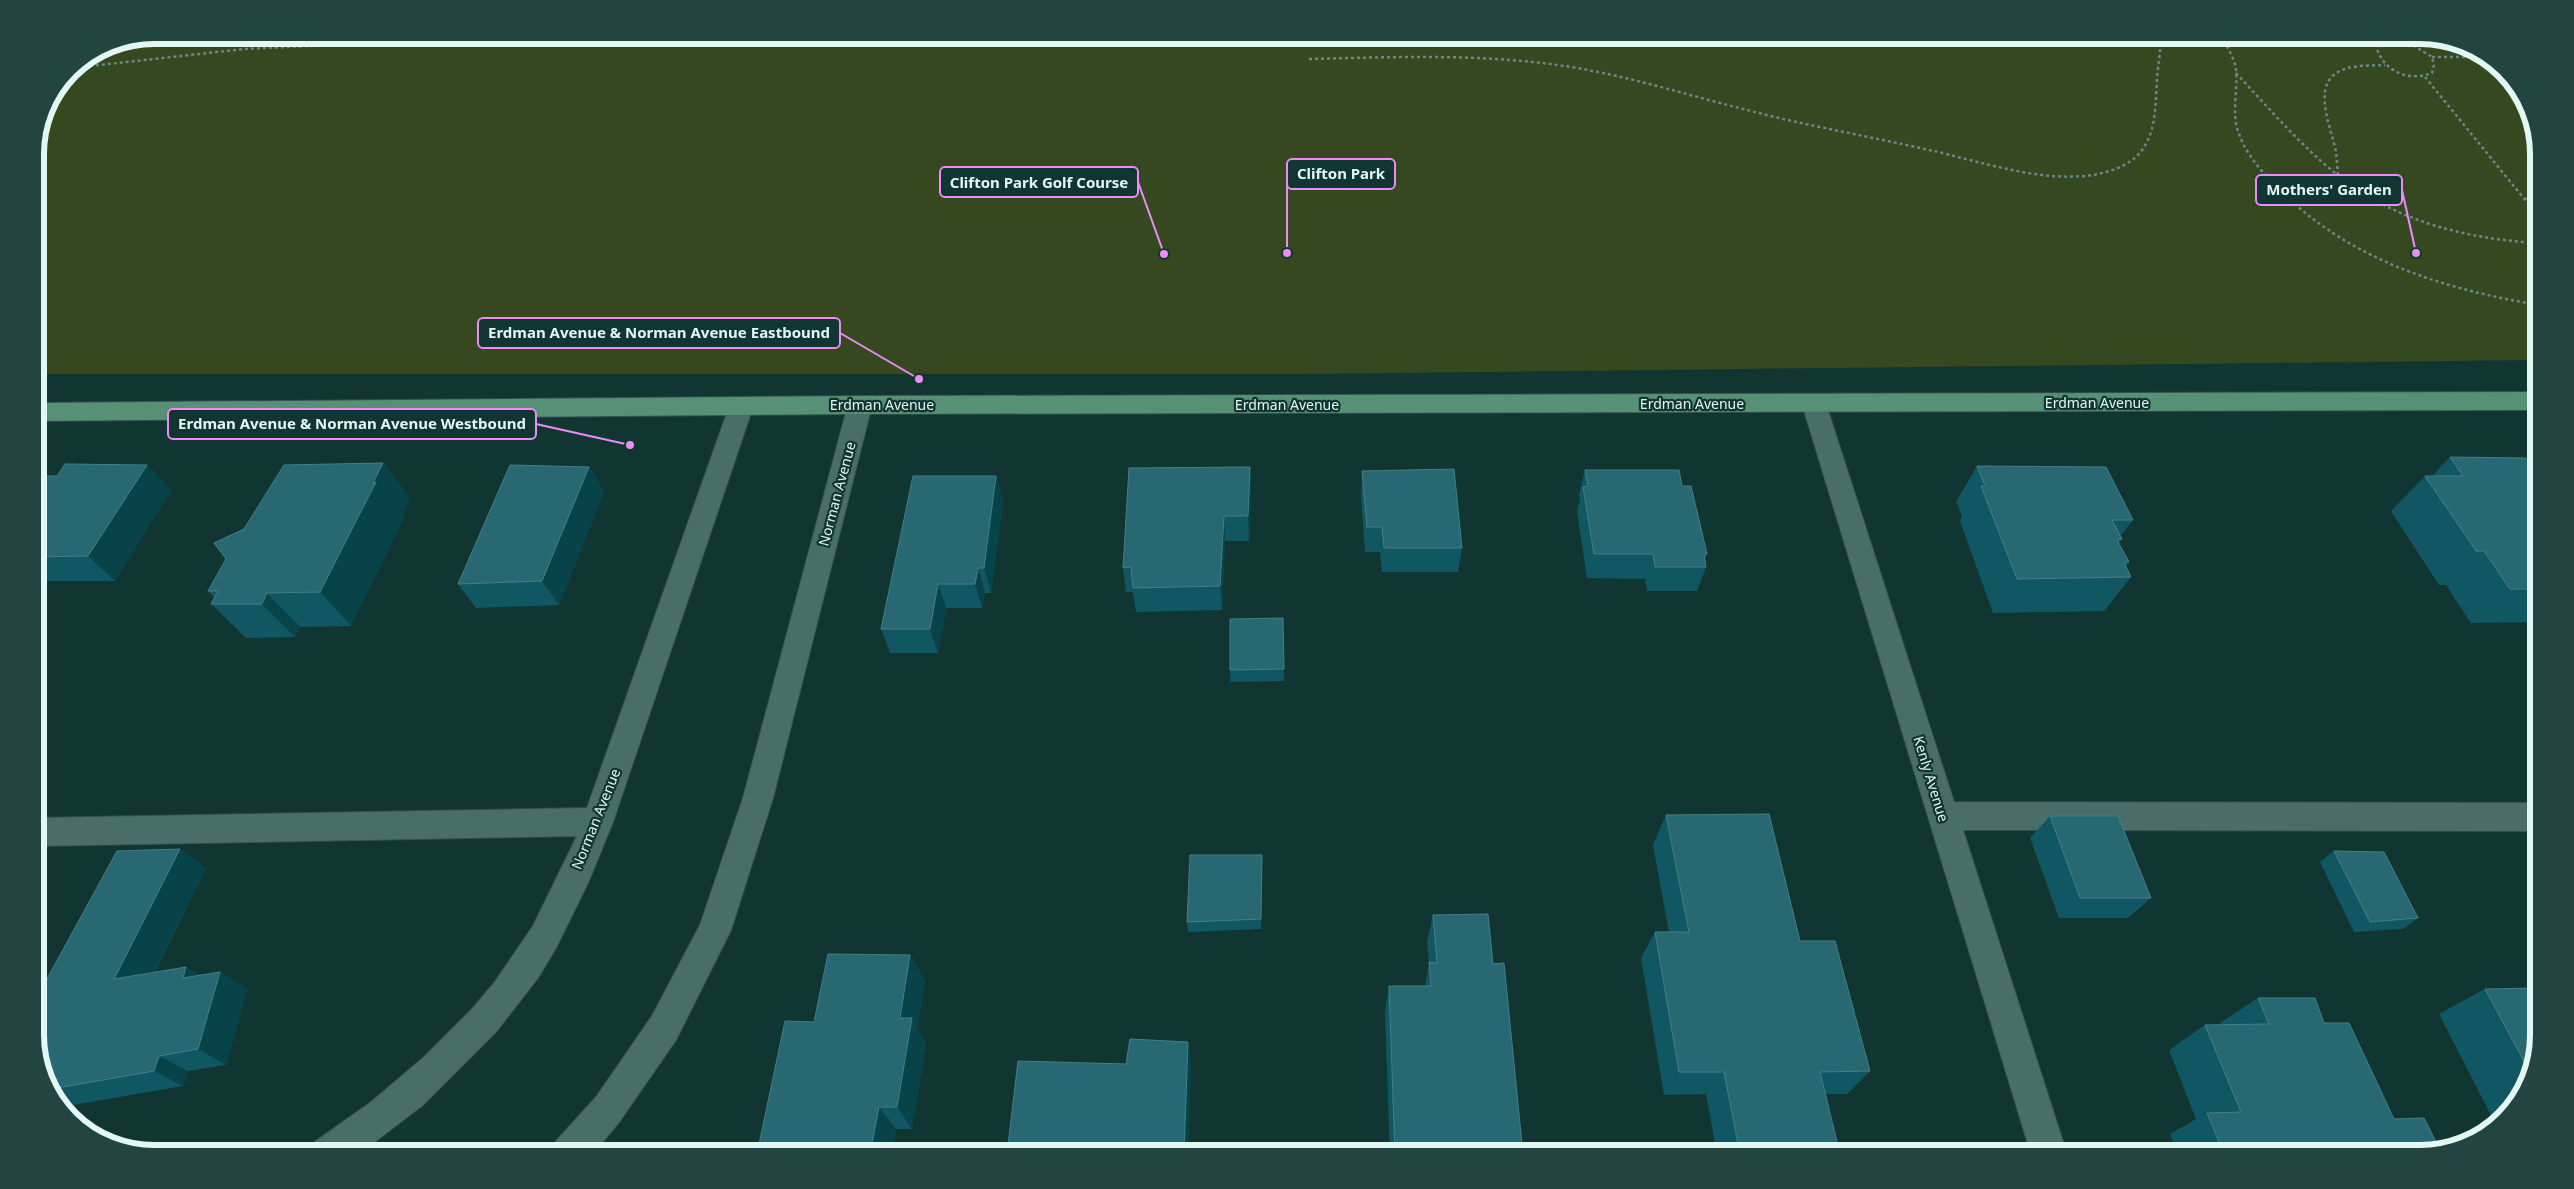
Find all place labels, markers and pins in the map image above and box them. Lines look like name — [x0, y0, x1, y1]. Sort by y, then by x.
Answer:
callout: Clifton Park — [1287, 159, 1395, 189]
callout: Clifton Park Golf Course — [940, 167, 1138, 197]
callout: Mothers' Garden — [2256, 175, 2402, 205]
callout: Erdman Avenue & Norman Avenue Eastbound — [478, 318, 840, 348]
callout: Erdman Avenue & Norman Avenue Westbound — [168, 409, 536, 439]

